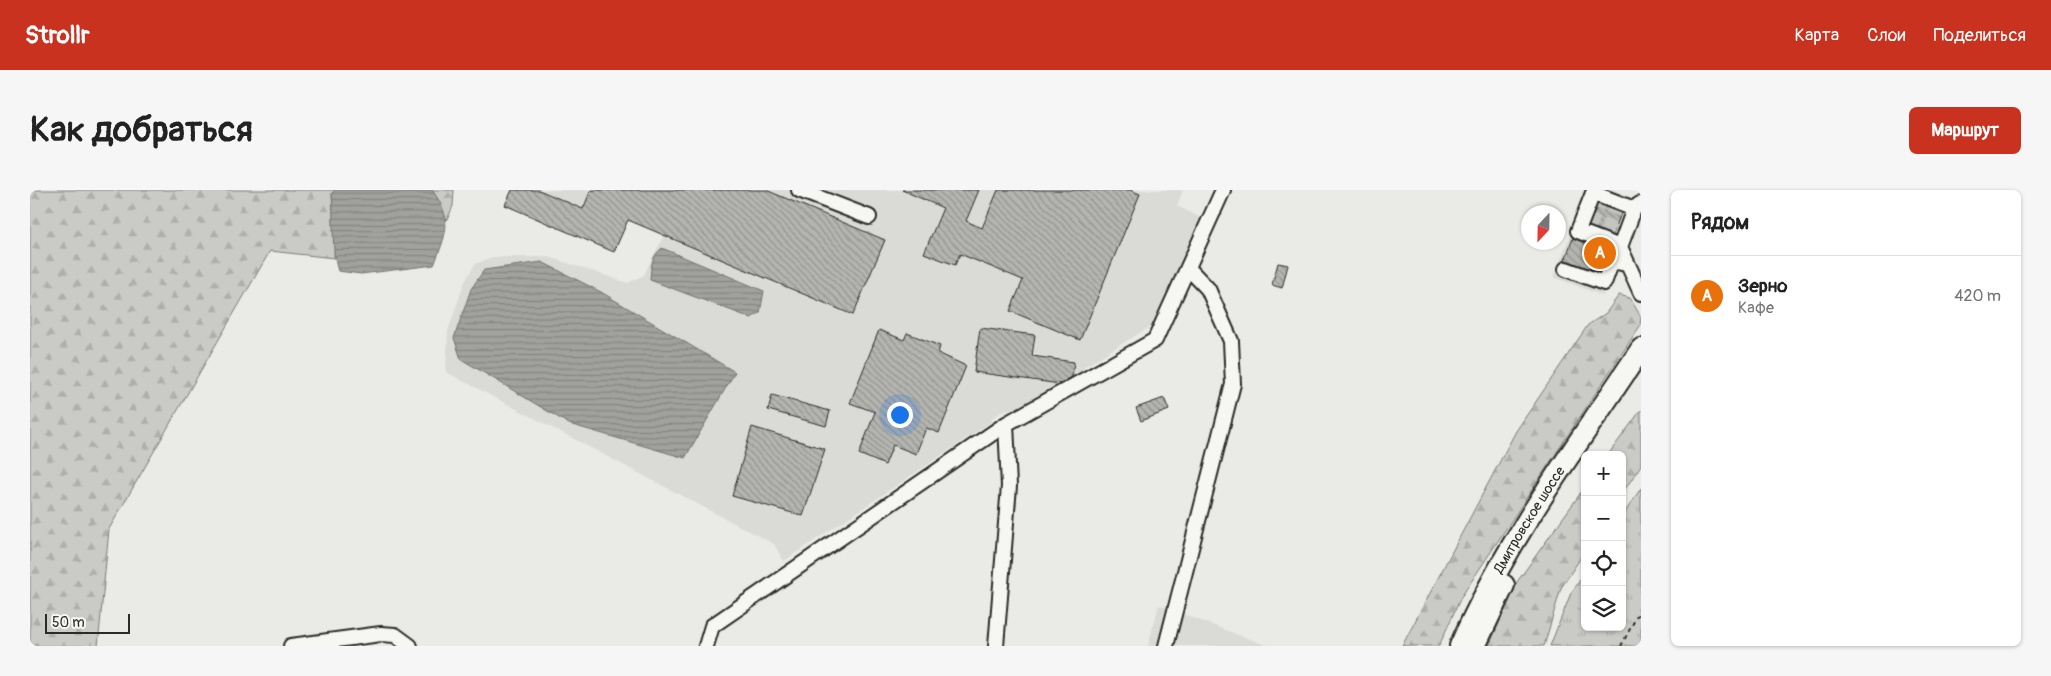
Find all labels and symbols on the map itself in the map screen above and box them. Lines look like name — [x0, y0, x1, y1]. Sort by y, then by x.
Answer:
north arrow — [1521, 205, 1566, 250]
pin: A — [1584, 234, 1616, 272]
your location — [887, 402, 913, 428]
street label: Дмитровское шоссе — [1489, 463, 1568, 577]
scale bar — [45, 611, 130, 634]

